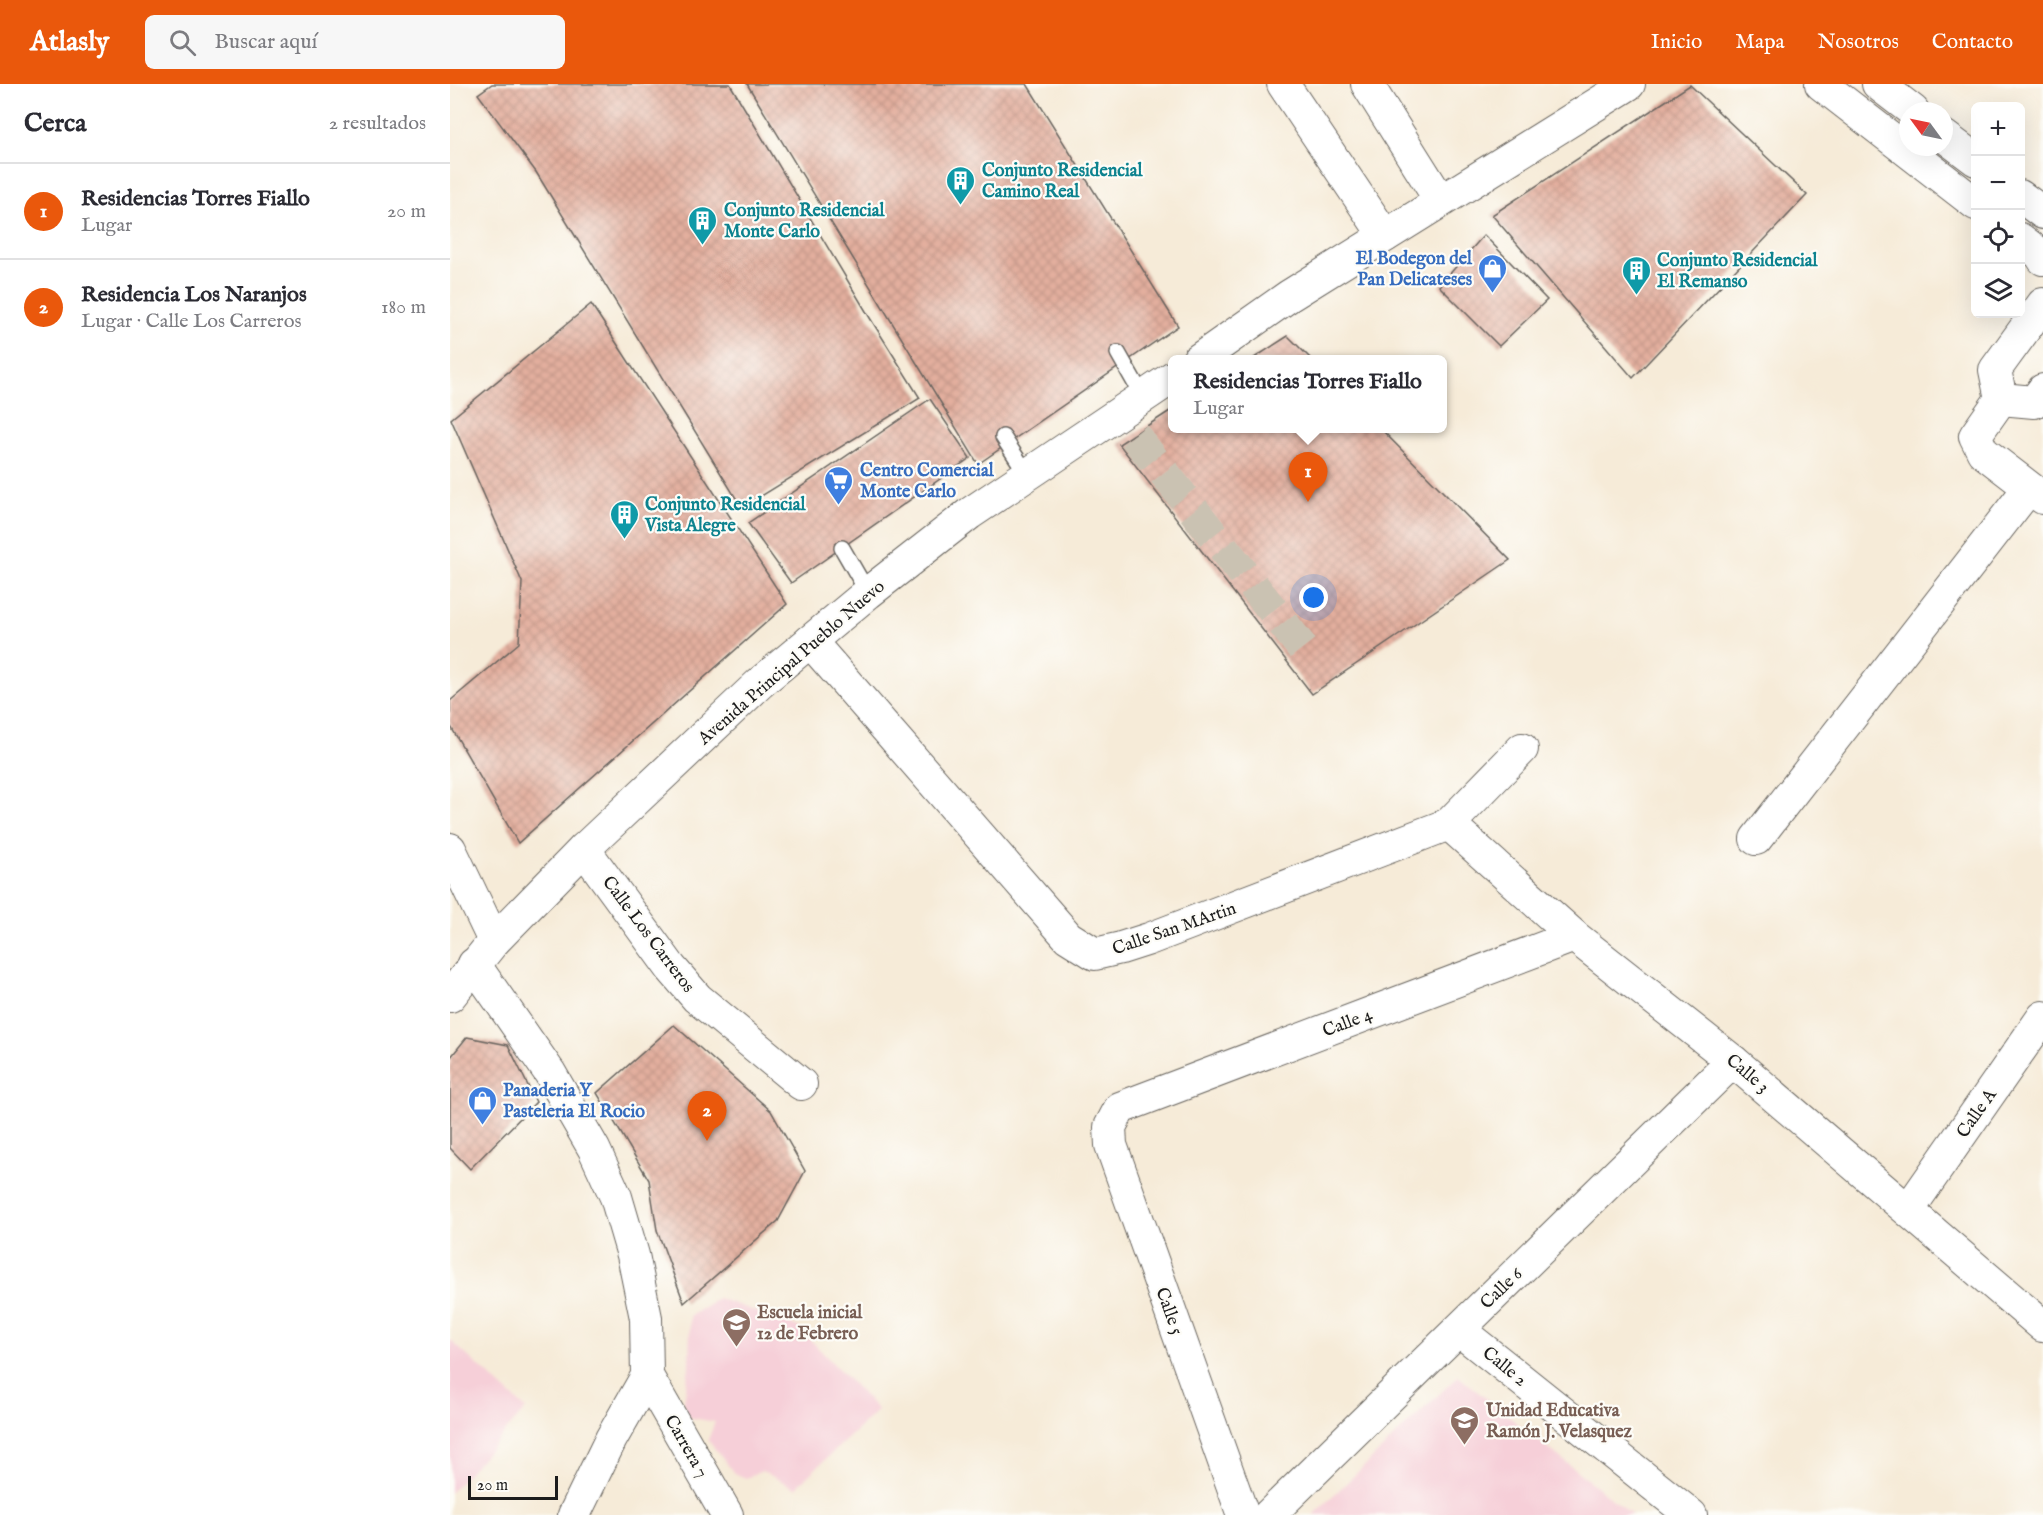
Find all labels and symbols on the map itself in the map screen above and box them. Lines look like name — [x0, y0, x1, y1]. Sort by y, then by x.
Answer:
north arrow — [1899, 102, 1953, 156]
place label: Conjunto Residencial Camino Real — [982, 160, 1144, 204]
building icon: Conjunto Residencial Camino Real — [945, 164, 977, 206]
place label: Conjunto Residencial Monte Carlo — [724, 200, 886, 244]
building icon: Conjunto Residencial Monte Carlo — [687, 204, 719, 246]
place label: El Bodegon del Pan Delicateses — [1356, 248, 1473, 292]
place label: Conjunto Residencial El Remanso — [1657, 250, 1819, 294]
shop icon: El Bodegon del Pan Delicateses — [1477, 252, 1509, 294]
building icon: Conjunto Residencial El Remanso — [1620, 254, 1652, 296]
pin: 1 — [1288, 452, 1328, 502]
place label: Centro Comercial Monte Carlo — [860, 460, 995, 504]
supermarket icon: Centro Comercial Monte Carlo — [823, 464, 855, 506]
place label: Conjunto Residencial Vista Alegre — [644, 494, 807, 538]
building icon: Conjunto Residencial Vista Alegre — [608, 498, 640, 540]
street label: Avenida Principal Pueblo Nuevo — [693, 576, 890, 751]
your location — [1299, 583, 1328, 612]
street label: Calle Los Carreros — [596, 872, 699, 998]
street label: Calle San MArtin — [1110, 897, 1240, 961]
street label: Calle 4 — [1319, 1003, 1376, 1043]
street label: Calle 3 — [1721, 1049, 1773, 1099]
place label: Panaderia Y Pasteleria El Rocio — [503, 1080, 645, 1124]
shop icon: Panaderia Y Pasteleria El Rocio — [466, 1084, 498, 1126]
street label: Calle A — [1952, 1084, 2003, 1143]
pin: 2 — [688, 1092, 726, 1141]
street label: Calle 6 — [1476, 1263, 1528, 1315]
street label: Calle 5 — [1149, 1284, 1188, 1339]
place label: Escuela inicial 12 de Febrero — [757, 1302, 863, 1346]
school or university icon: Escuela inicial 12 de Febrero — [720, 1306, 752, 1348]
street label: Calle 2 — [1477, 1342, 1531, 1392]
place label: Unidad Educativa Ramón J. Velasquez — [1485, 1400, 1633, 1444]
school or university icon: Unidad Educativa Ramón J. Velasquez — [1449, 1404, 1481, 1446]
street label: Carrera 7 — [659, 1411, 713, 1482]
scale bar — [468, 1473, 558, 1500]

